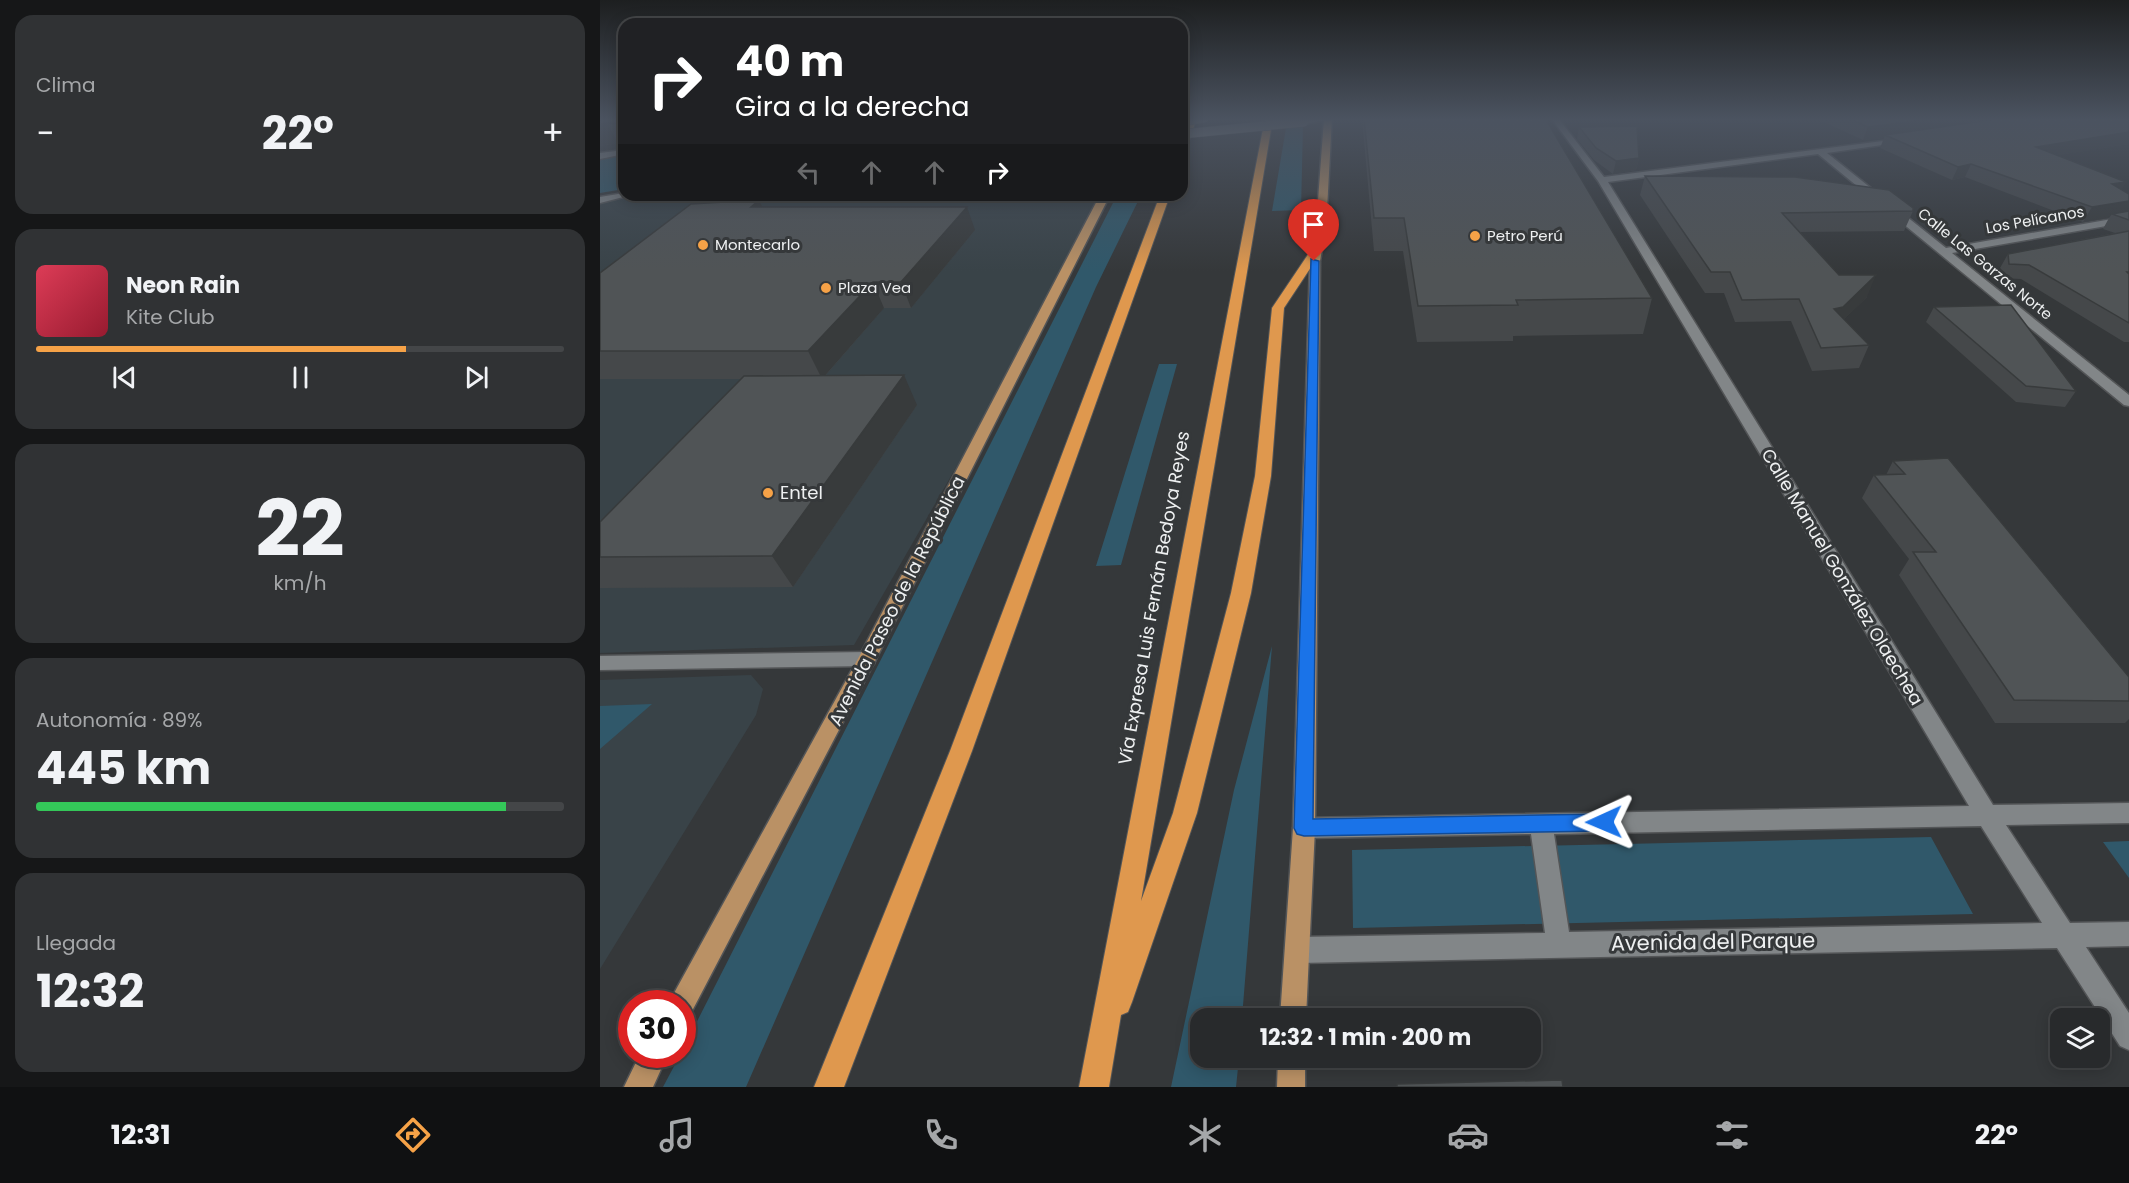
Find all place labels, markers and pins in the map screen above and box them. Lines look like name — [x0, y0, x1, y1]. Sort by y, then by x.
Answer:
pin — [1288, 199, 1339, 261]
place label: Petro Perú — [1487, 225, 1563, 246]
marker: Petro Perú — [1468, 229, 1482, 243]
place label: Montecarlo — [715, 234, 800, 255]
marker: Montecarlo — [696, 238, 710, 252]
place label: Plaza Vea — [838, 277, 911, 298]
marker: Plaza Vea — [819, 281, 833, 295]
place label: Entel — [780, 480, 823, 505]
marker: Entel — [761, 486, 775, 500]

